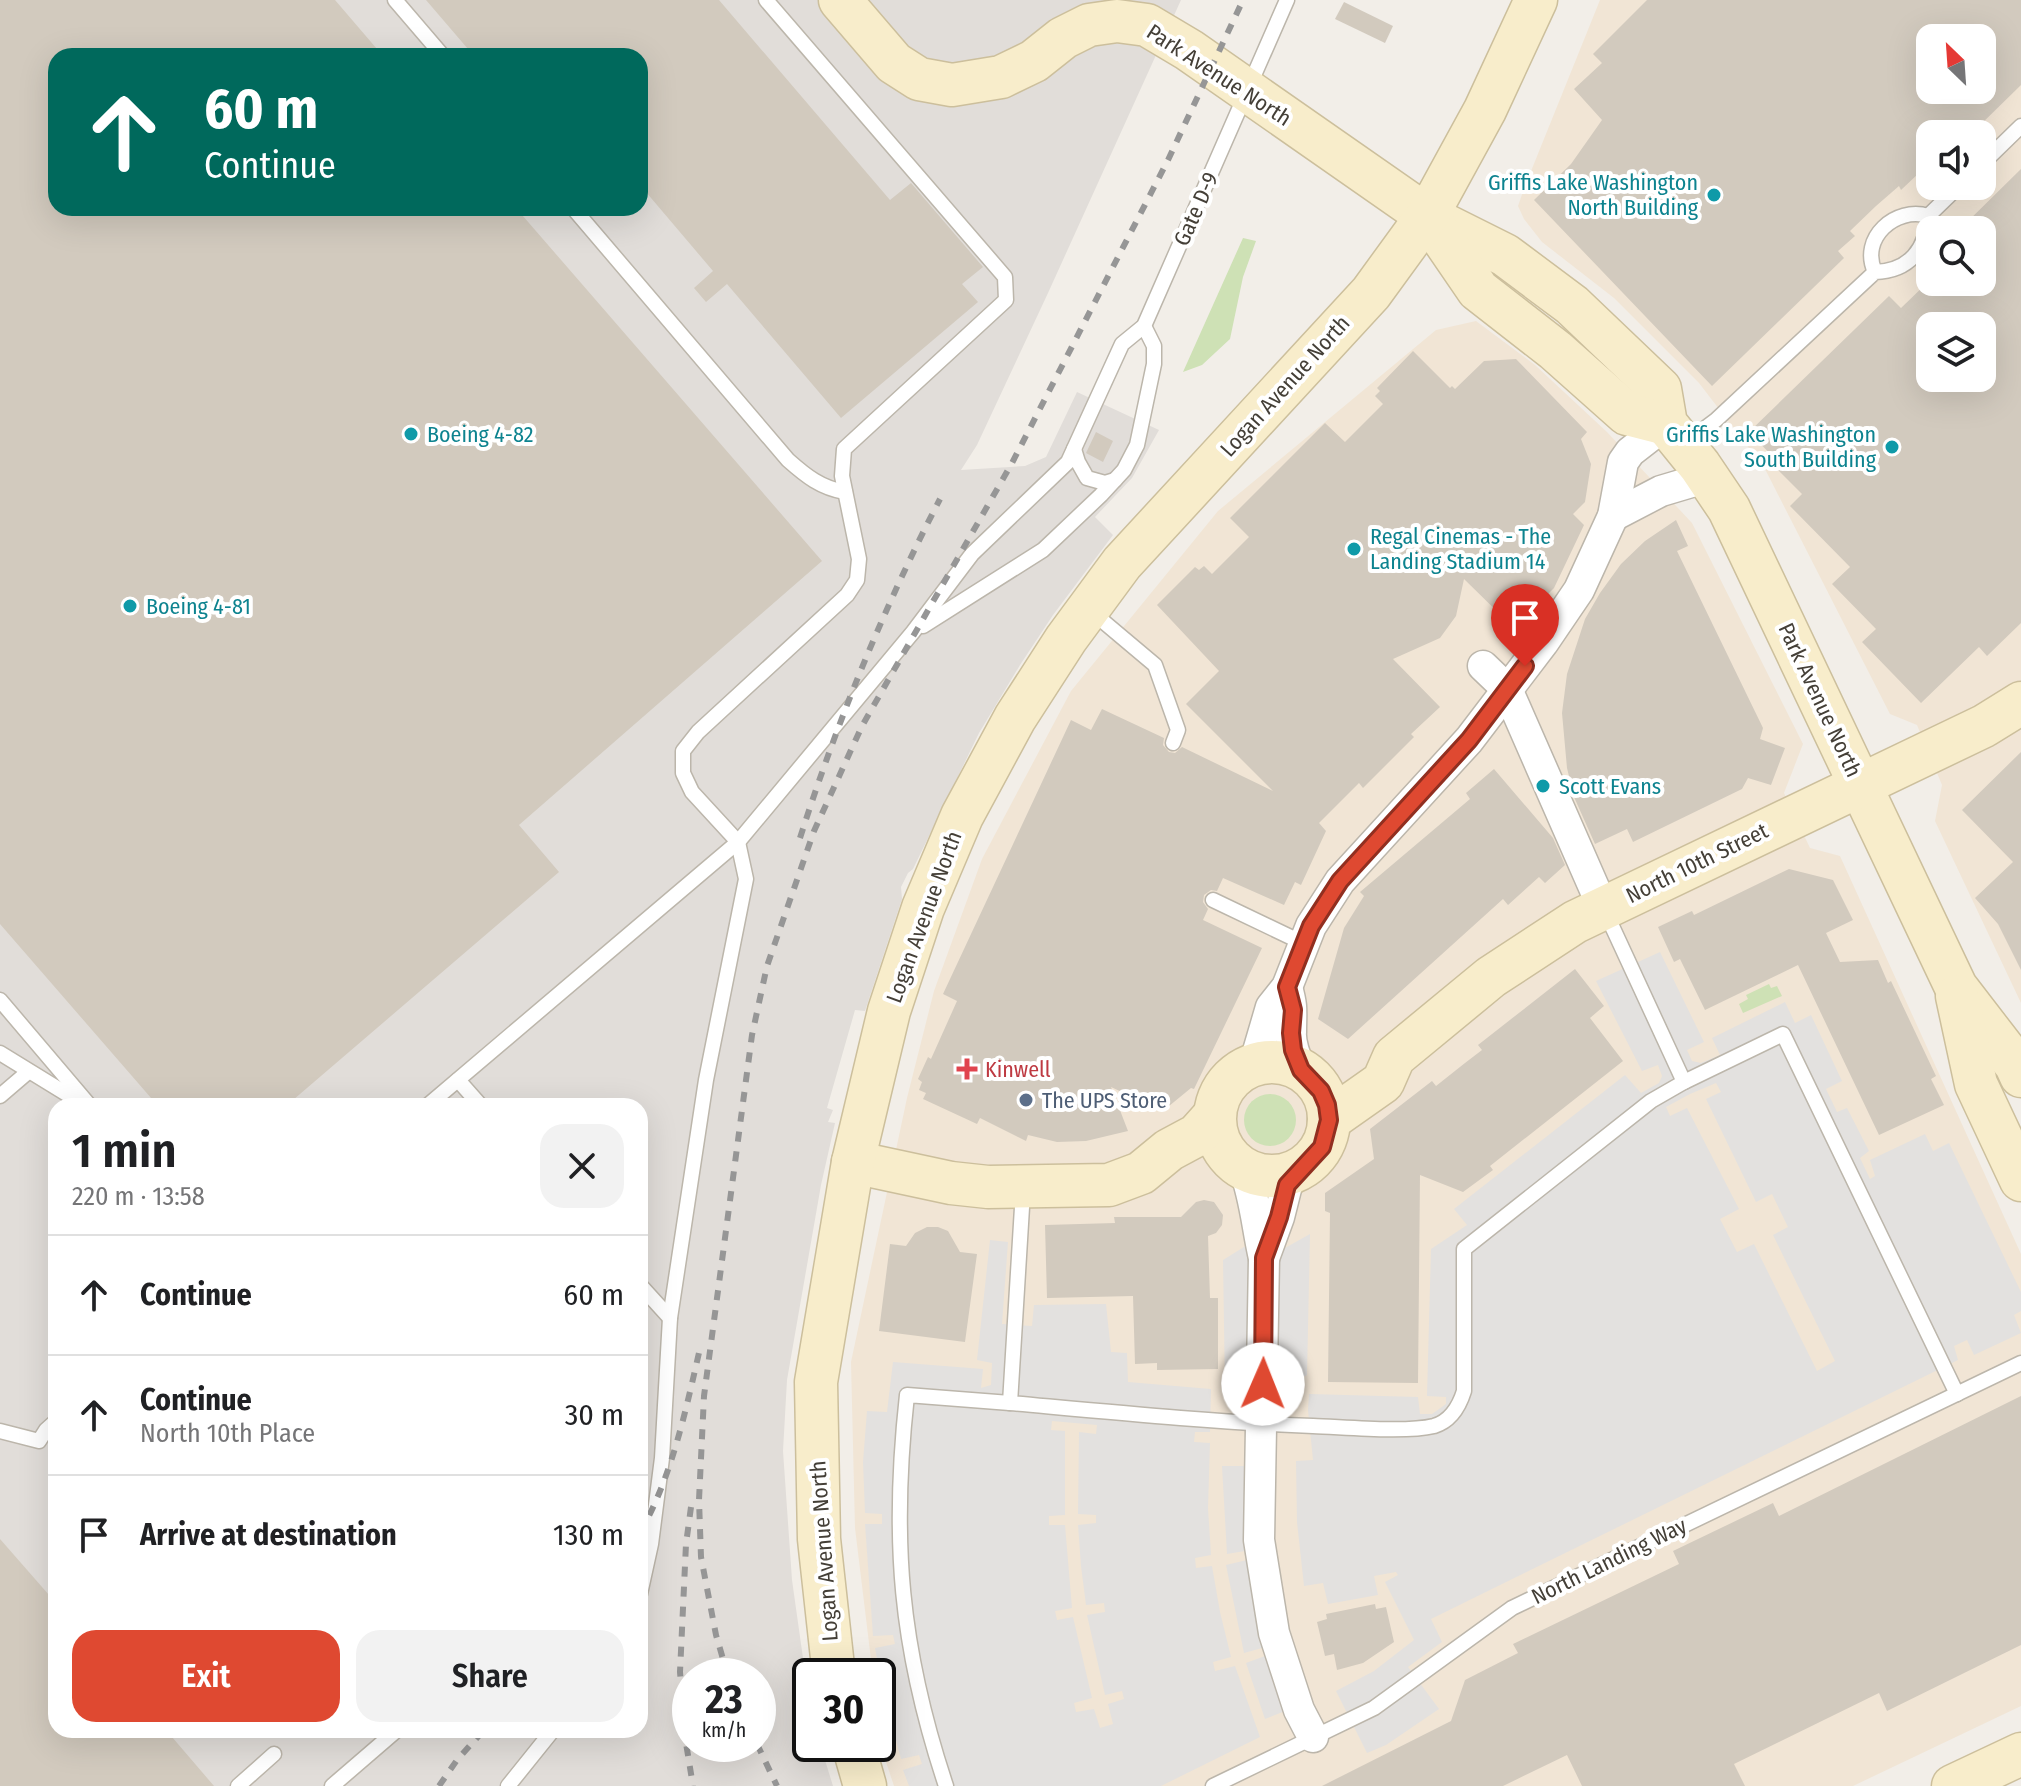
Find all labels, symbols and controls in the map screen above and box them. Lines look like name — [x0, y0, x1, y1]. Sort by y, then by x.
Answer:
street label: Park Avenue North — [1142, 18, 1296, 132]
north arrow — [1916, 24, 1996, 104]
map controls — [1916, 24, 1996, 392]
text: 60 m — [204, 76, 318, 143]
icon: ahead — [72, 80, 176, 184]
button: sound — [1916, 120, 1996, 200]
text: Continue — [204, 144, 336, 188]
street label: Gate D-9 — [1168, 168, 1224, 250]
place label: Griffis Lake Washington North Building — [1488, 169, 1699, 221]
marker: Griffis Lake Washington North Building — [1705, 186, 1723, 204]
button: search — [1916, 216, 1996, 296]
street label: Logan Avenue North — [1214, 310, 1356, 462]
button: layers — [1916, 312, 1996, 392]
place label: Boeing 4-82 — [427, 421, 533, 448]
place label: Griffis Lake Washington South Building — [1666, 421, 1877, 473]
marker: Boeing 4-82 — [402, 425, 420, 443]
marker: Griffis Lake Washington South Building — [1883, 438, 1901, 456]
place label: Regal Cinemas - The Landing Stadium 14 — [1370, 523, 1551, 575]
marker: Regal Cinemas - The Landing Stadium 14 — [1345, 540, 1363, 558]
pin — [1491, 584, 1559, 666]
place label: Boeing 4-81 — [146, 593, 251, 620]
icon: arrive — [1503, 596, 1547, 640]
marker: Boeing 4-81 — [121, 597, 139, 615]
street label: Park Avenue North — [1772, 619, 1868, 781]
place label: Scott Evans — [1559, 773, 1661, 800]
marker: Scott Evans — [1534, 777, 1552, 795]
street label: North 10th Street — [1622, 817, 1773, 909]
street label: Logan Avenue North — [880, 827, 968, 1007]
place label: Kinwell — [985, 1056, 1051, 1083]
marker: Kinwell — [956, 1058, 978, 1080]
place label: The UPS Store — [1042, 1087, 1167, 1114]
marker: The UPS Store — [1017, 1091, 1035, 1109]
text: 1 min — [72, 1122, 177, 1180]
button: close — [540, 1124, 624, 1208]
text: 220 m · 13:58 — [72, 1181, 205, 1212]
icon: ahead — [72, 1273, 116, 1317]
text: Continue — [140, 1277, 252, 1313]
text: 60 m — [563, 1277, 624, 1313]
position arrow — [1221, 1342, 1305, 1426]
text: Continue — [140, 1382, 252, 1418]
icon: ahead — [72, 1393, 116, 1437]
text: 30 m — [565, 1397, 624, 1433]
text: North 10th Place — [140, 1418, 315, 1449]
street label: Logan Avenue North — [804, 1460, 844, 1642]
street label: North Landing Way — [1527, 1512, 1691, 1610]
icon: arrive — [72, 1513, 116, 1557]
text: Arrive at destination — [140, 1517, 397, 1553]
text: 130 m — [553, 1517, 624, 1553]
button: Exit — [72, 1630, 340, 1722]
button: Share — [356, 1630, 624, 1722]
speed limit sign: 30 — [792, 1658, 896, 1762]
text: 23 — [705, 1676, 743, 1724]
text: km/h — [702, 1718, 746, 1742]

